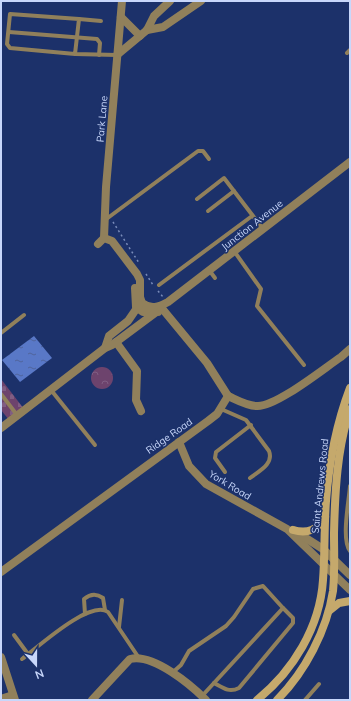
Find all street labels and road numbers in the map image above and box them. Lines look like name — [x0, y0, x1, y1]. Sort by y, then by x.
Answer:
street label: Park Lane — [94, 95, 110, 143]
street label: Junction Avenue — [219, 197, 285, 253]
street label: Ridge Road — [143, 415, 195, 457]
street label: Saint Andrews Road — [309, 438, 331, 534]
street label: York Road — [206, 467, 253, 503]

